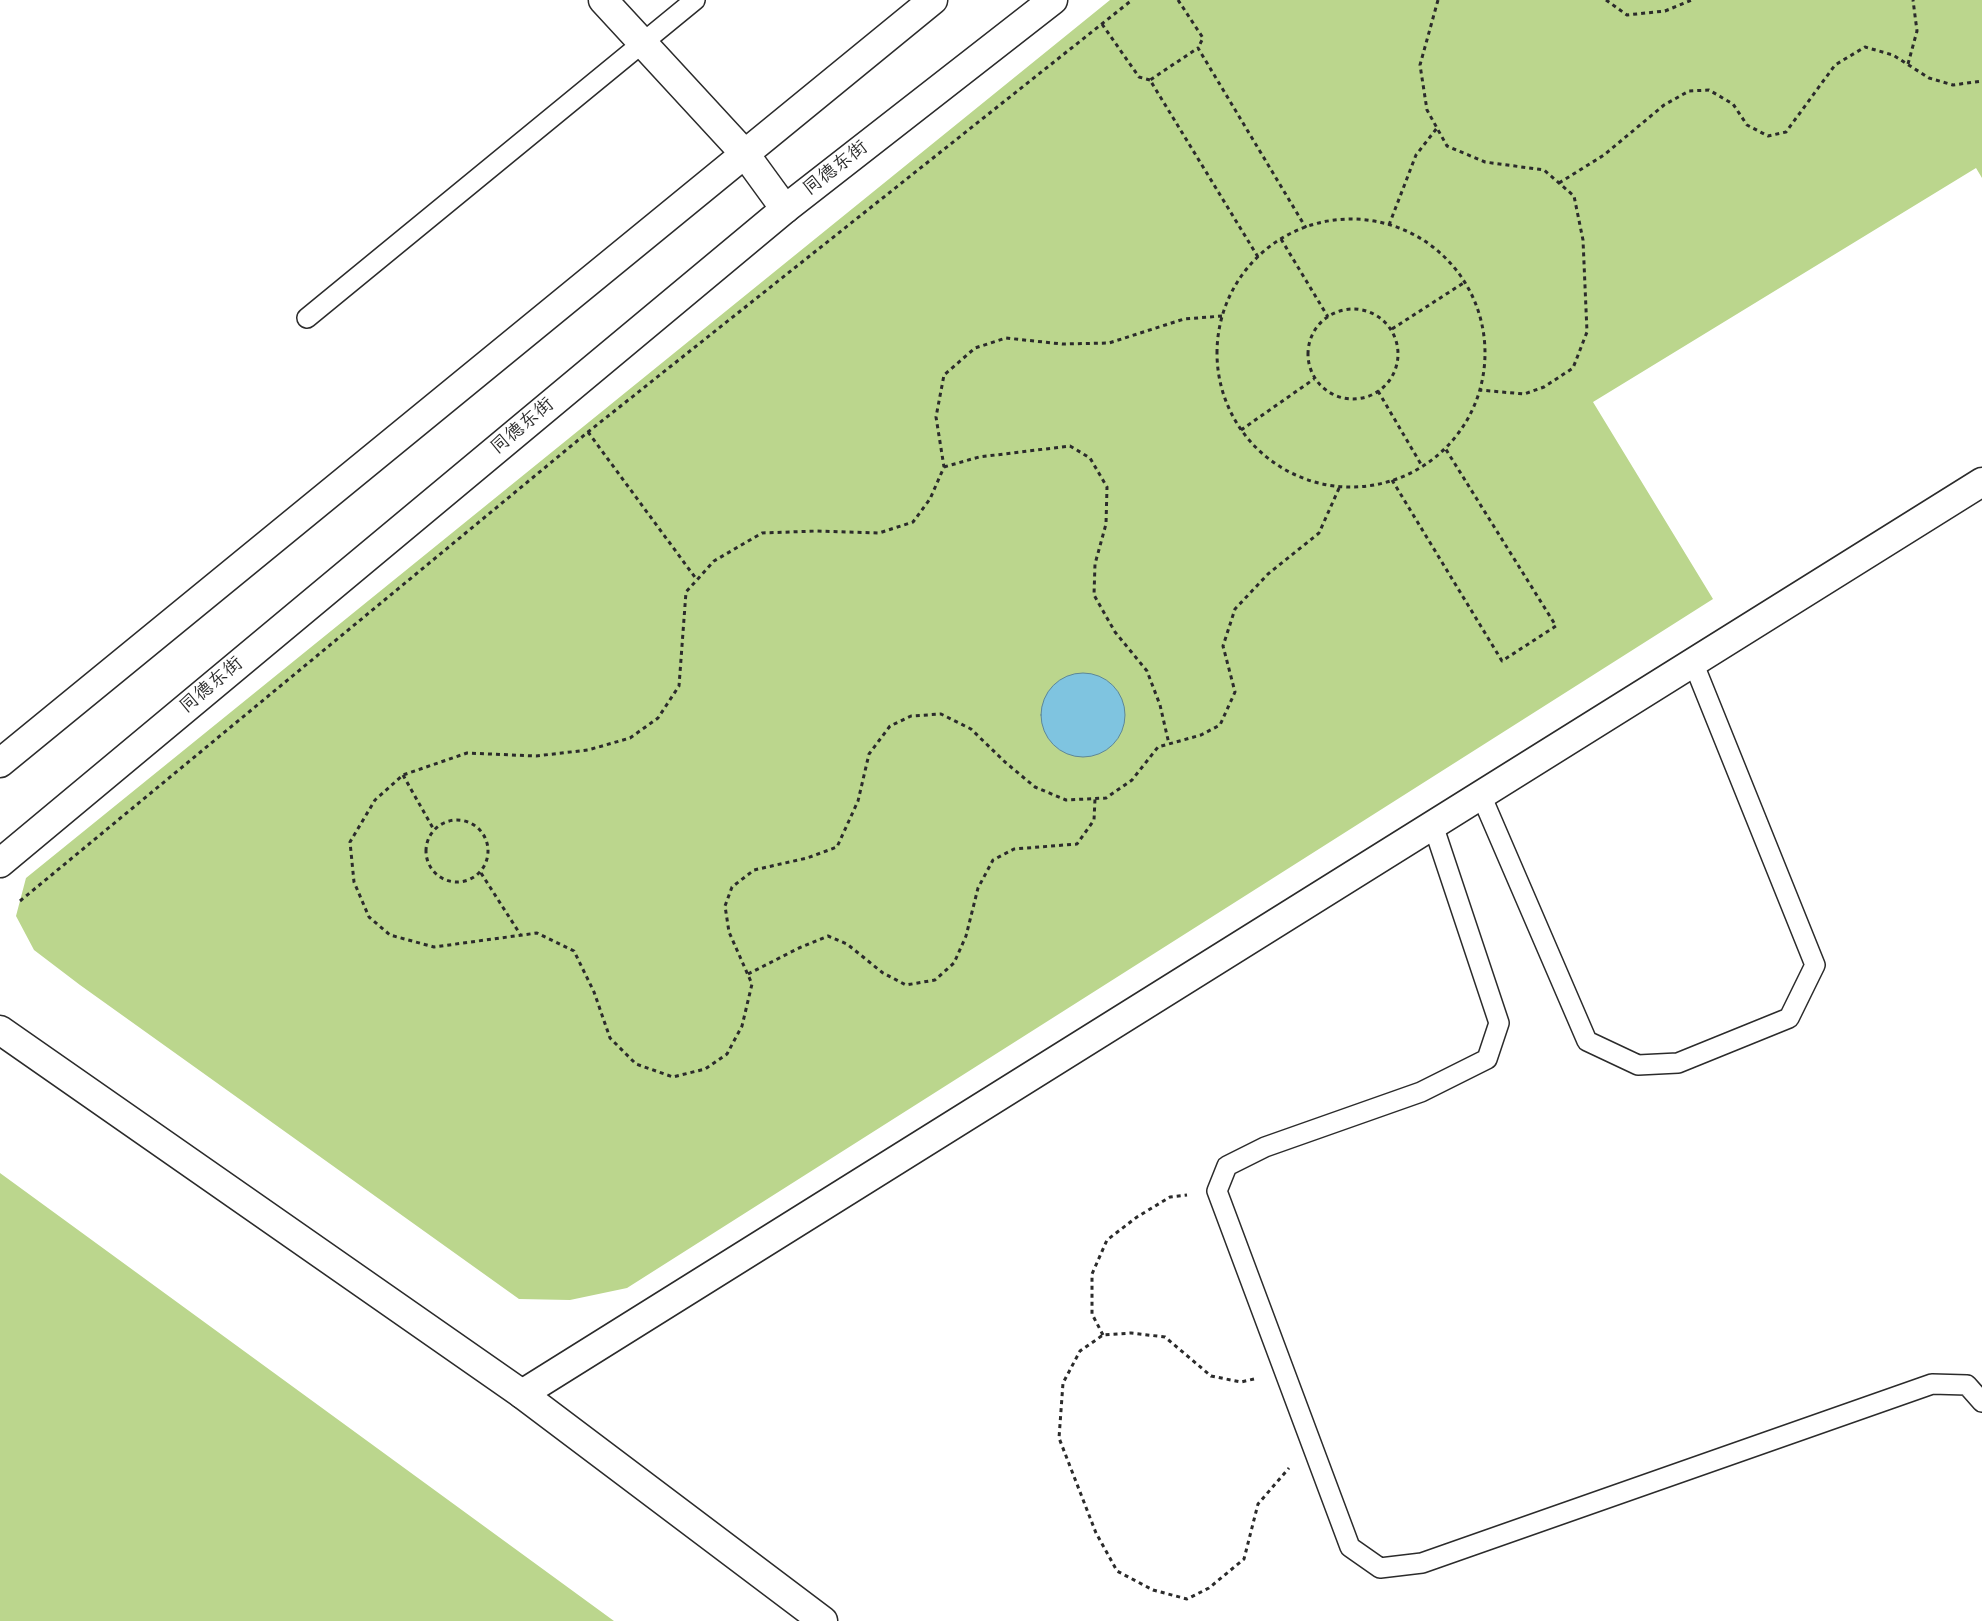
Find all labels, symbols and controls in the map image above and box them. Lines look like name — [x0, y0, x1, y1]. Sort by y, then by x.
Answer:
street label: 同德东街 — [799, 137, 873, 201]
street label: 同德东街 — [487, 394, 559, 460]
street label: 同德东街 — [176, 653, 248, 719]

